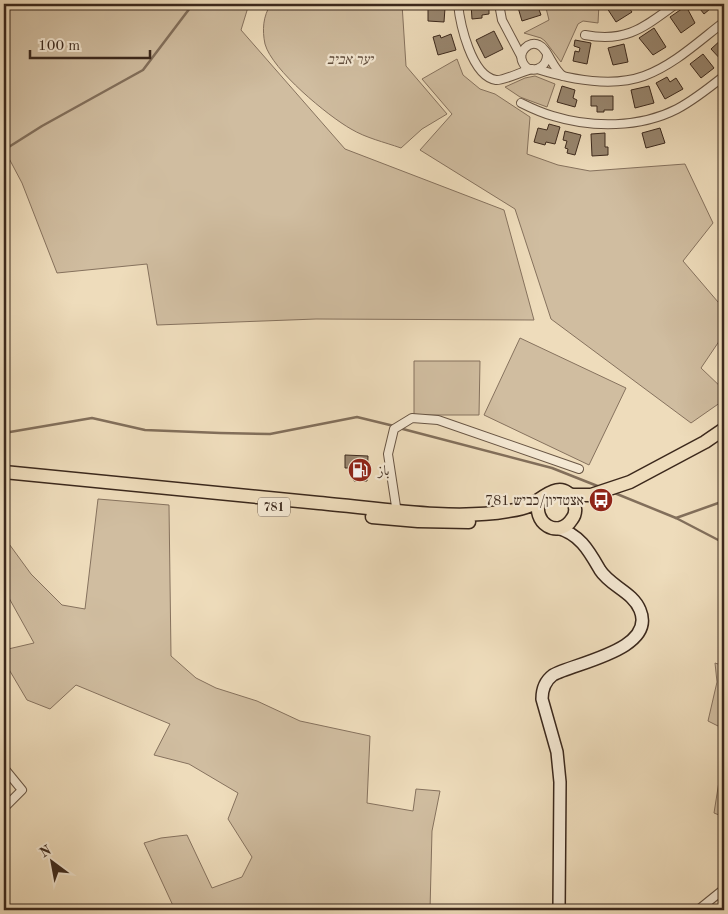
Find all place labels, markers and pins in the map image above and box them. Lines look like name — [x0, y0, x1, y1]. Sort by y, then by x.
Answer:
fuel station icon: باز — [347, 457, 373, 483]
place label: باز — [376, 464, 390, 479]
bus stop icon: אצטדיון/כביש 781 — [588, 487, 614, 513]
place label: אצטדיון/כביש 781 — [485, 494, 584, 508]

